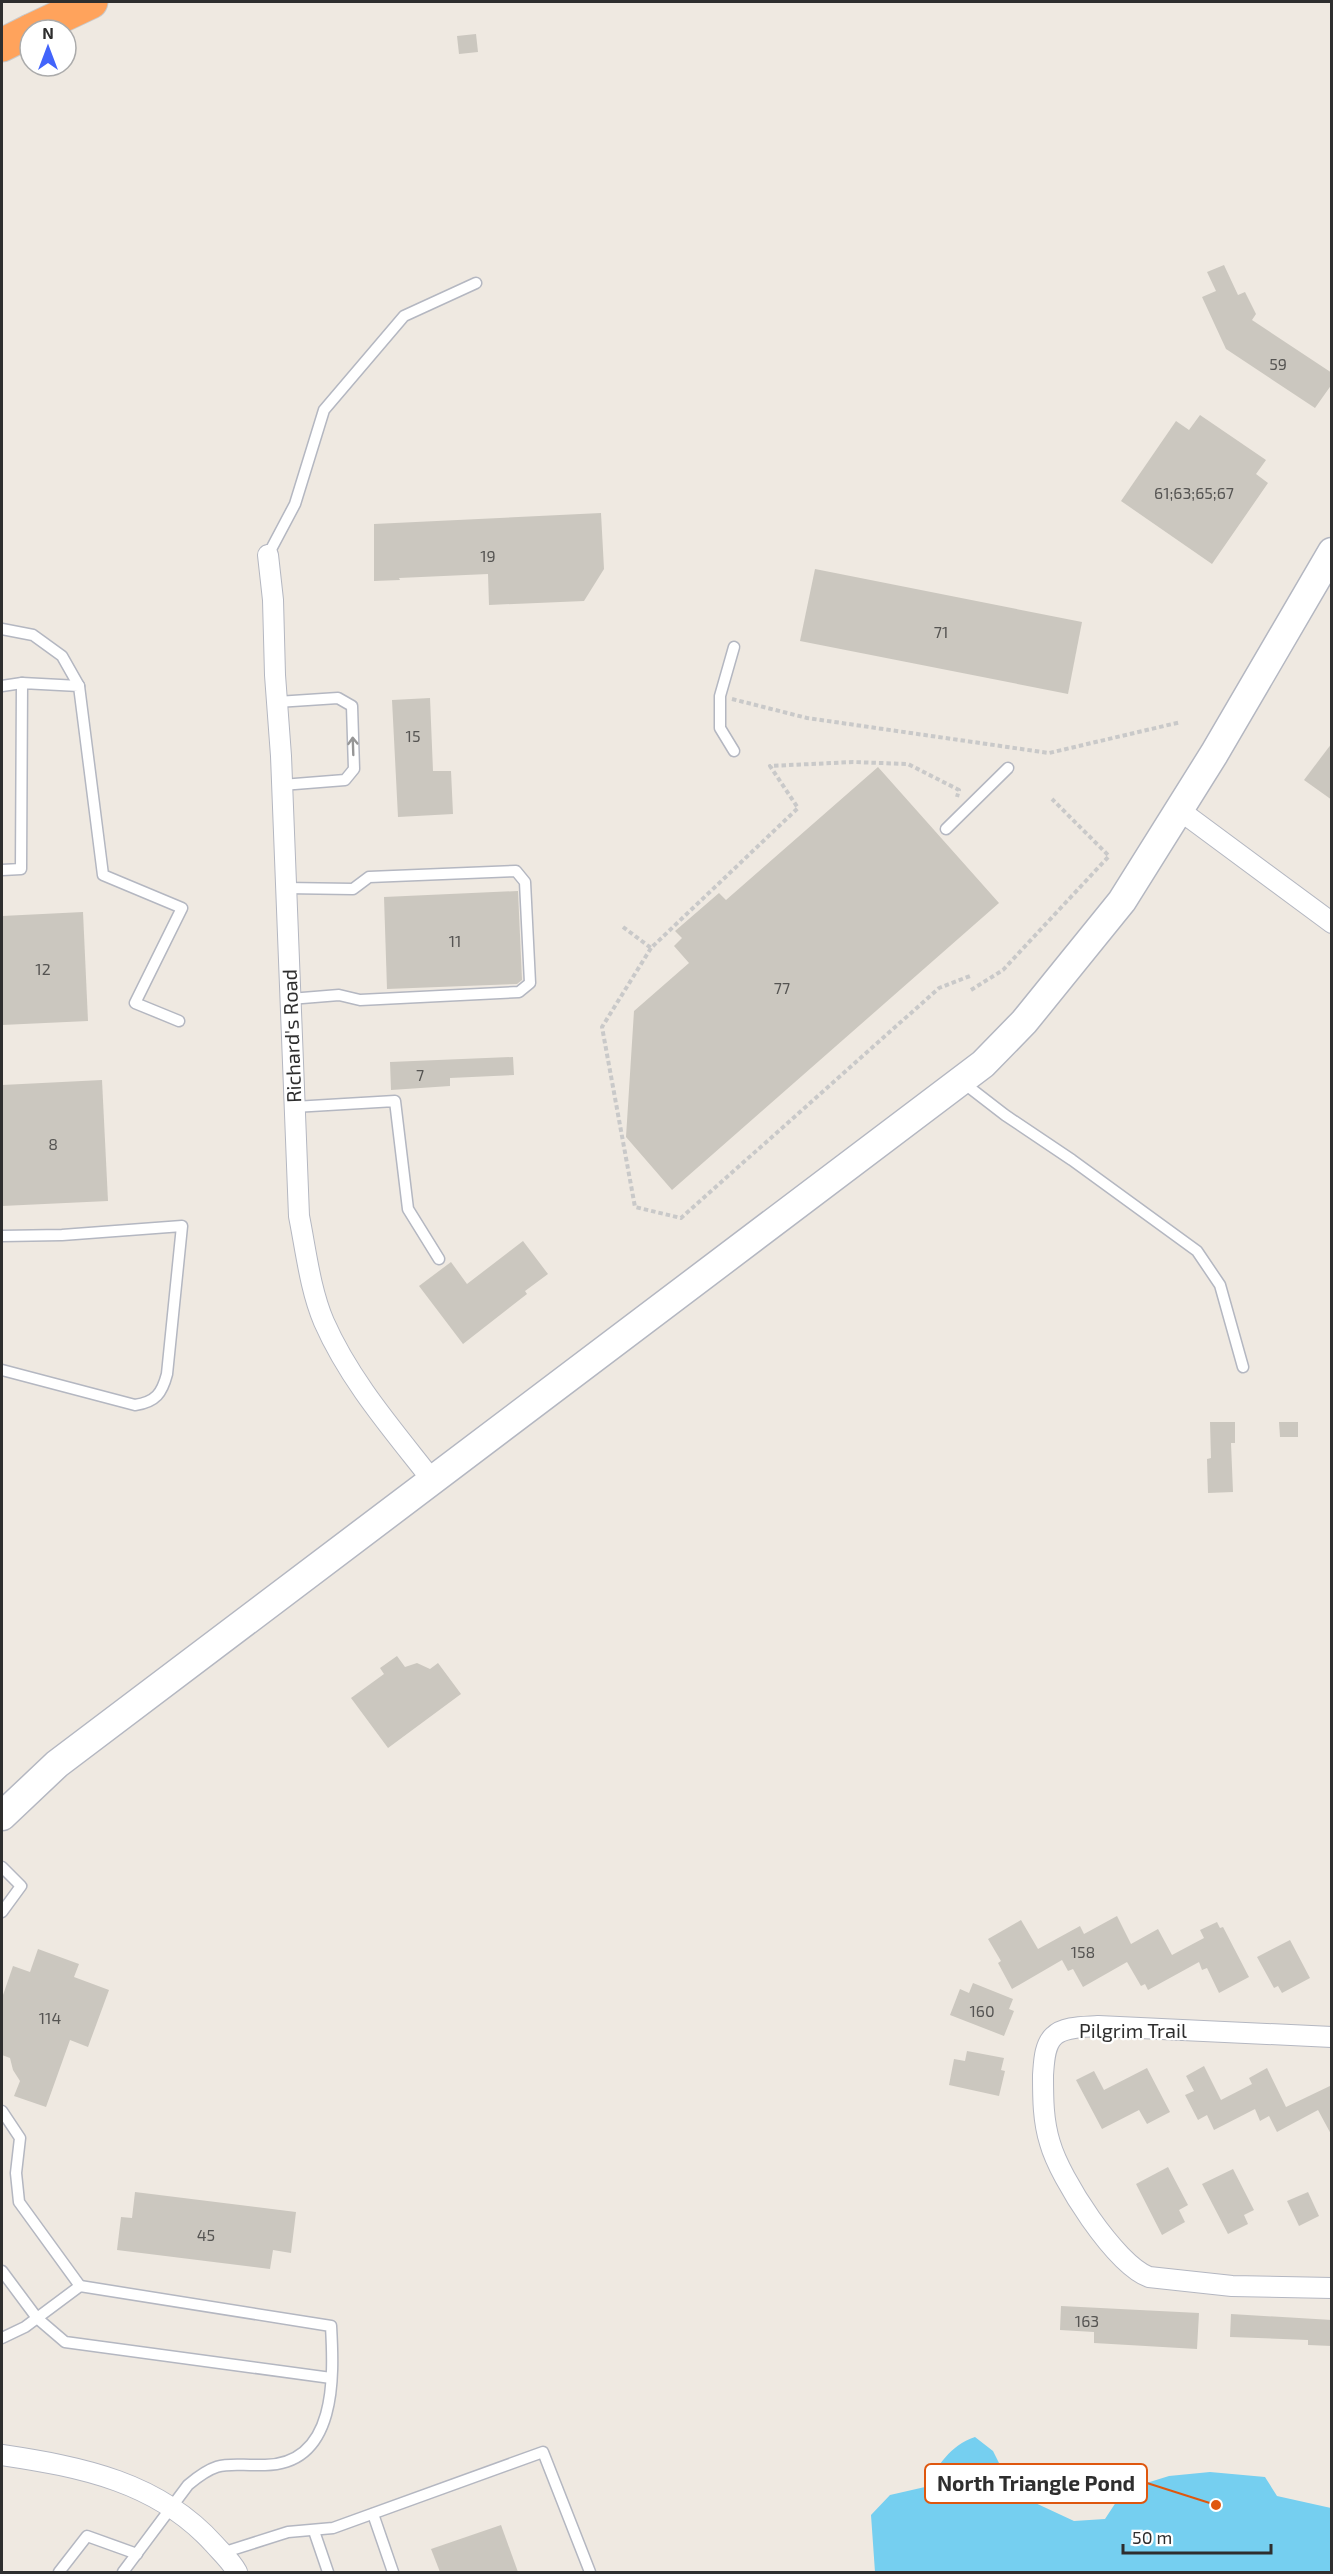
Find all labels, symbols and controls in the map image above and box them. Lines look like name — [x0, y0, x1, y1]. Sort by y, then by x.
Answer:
north arrow — [18, 18, 78, 78]
text: N — [42, 23, 54, 42]
house number: 59 — [1269, 354, 1287, 373]
house number: 61;63;65;67 — [1154, 483, 1234, 502]
house number: 19 — [480, 546, 496, 565]
house number: 71 — [934, 622, 948, 641]
house number: 15 — [406, 726, 420, 745]
one-way arrow — [348, 737, 359, 757]
house number: 11 — [449, 931, 461, 950]
house number: 12 — [35, 959, 51, 978]
street label: Richard's Road — [277, 969, 305, 1103]
house number: 77 — [774, 978, 790, 997]
house number: 7 — [416, 1065, 424, 1084]
house number: 8 — [48, 1134, 58, 1153]
house number: 158 — [1071, 1942, 1095, 1961]
house number: 160 — [969, 2001, 995, 2020]
house number: 114 — [39, 2008, 61, 2027]
street label: Pilgrim Trail — [1079, 2018, 1187, 2042]
house number: 45 — [197, 2225, 215, 2244]
house number: 163 — [1075, 2311, 1099, 2330]
callout: North Triangle Pond — [925, 2464, 1147, 2503]
text: North Triangle Pond — [937, 2470, 1135, 2495]
scale bar — [1123, 2517, 1272, 2555]
text: 50 m — [1132, 2526, 1172, 2548]

